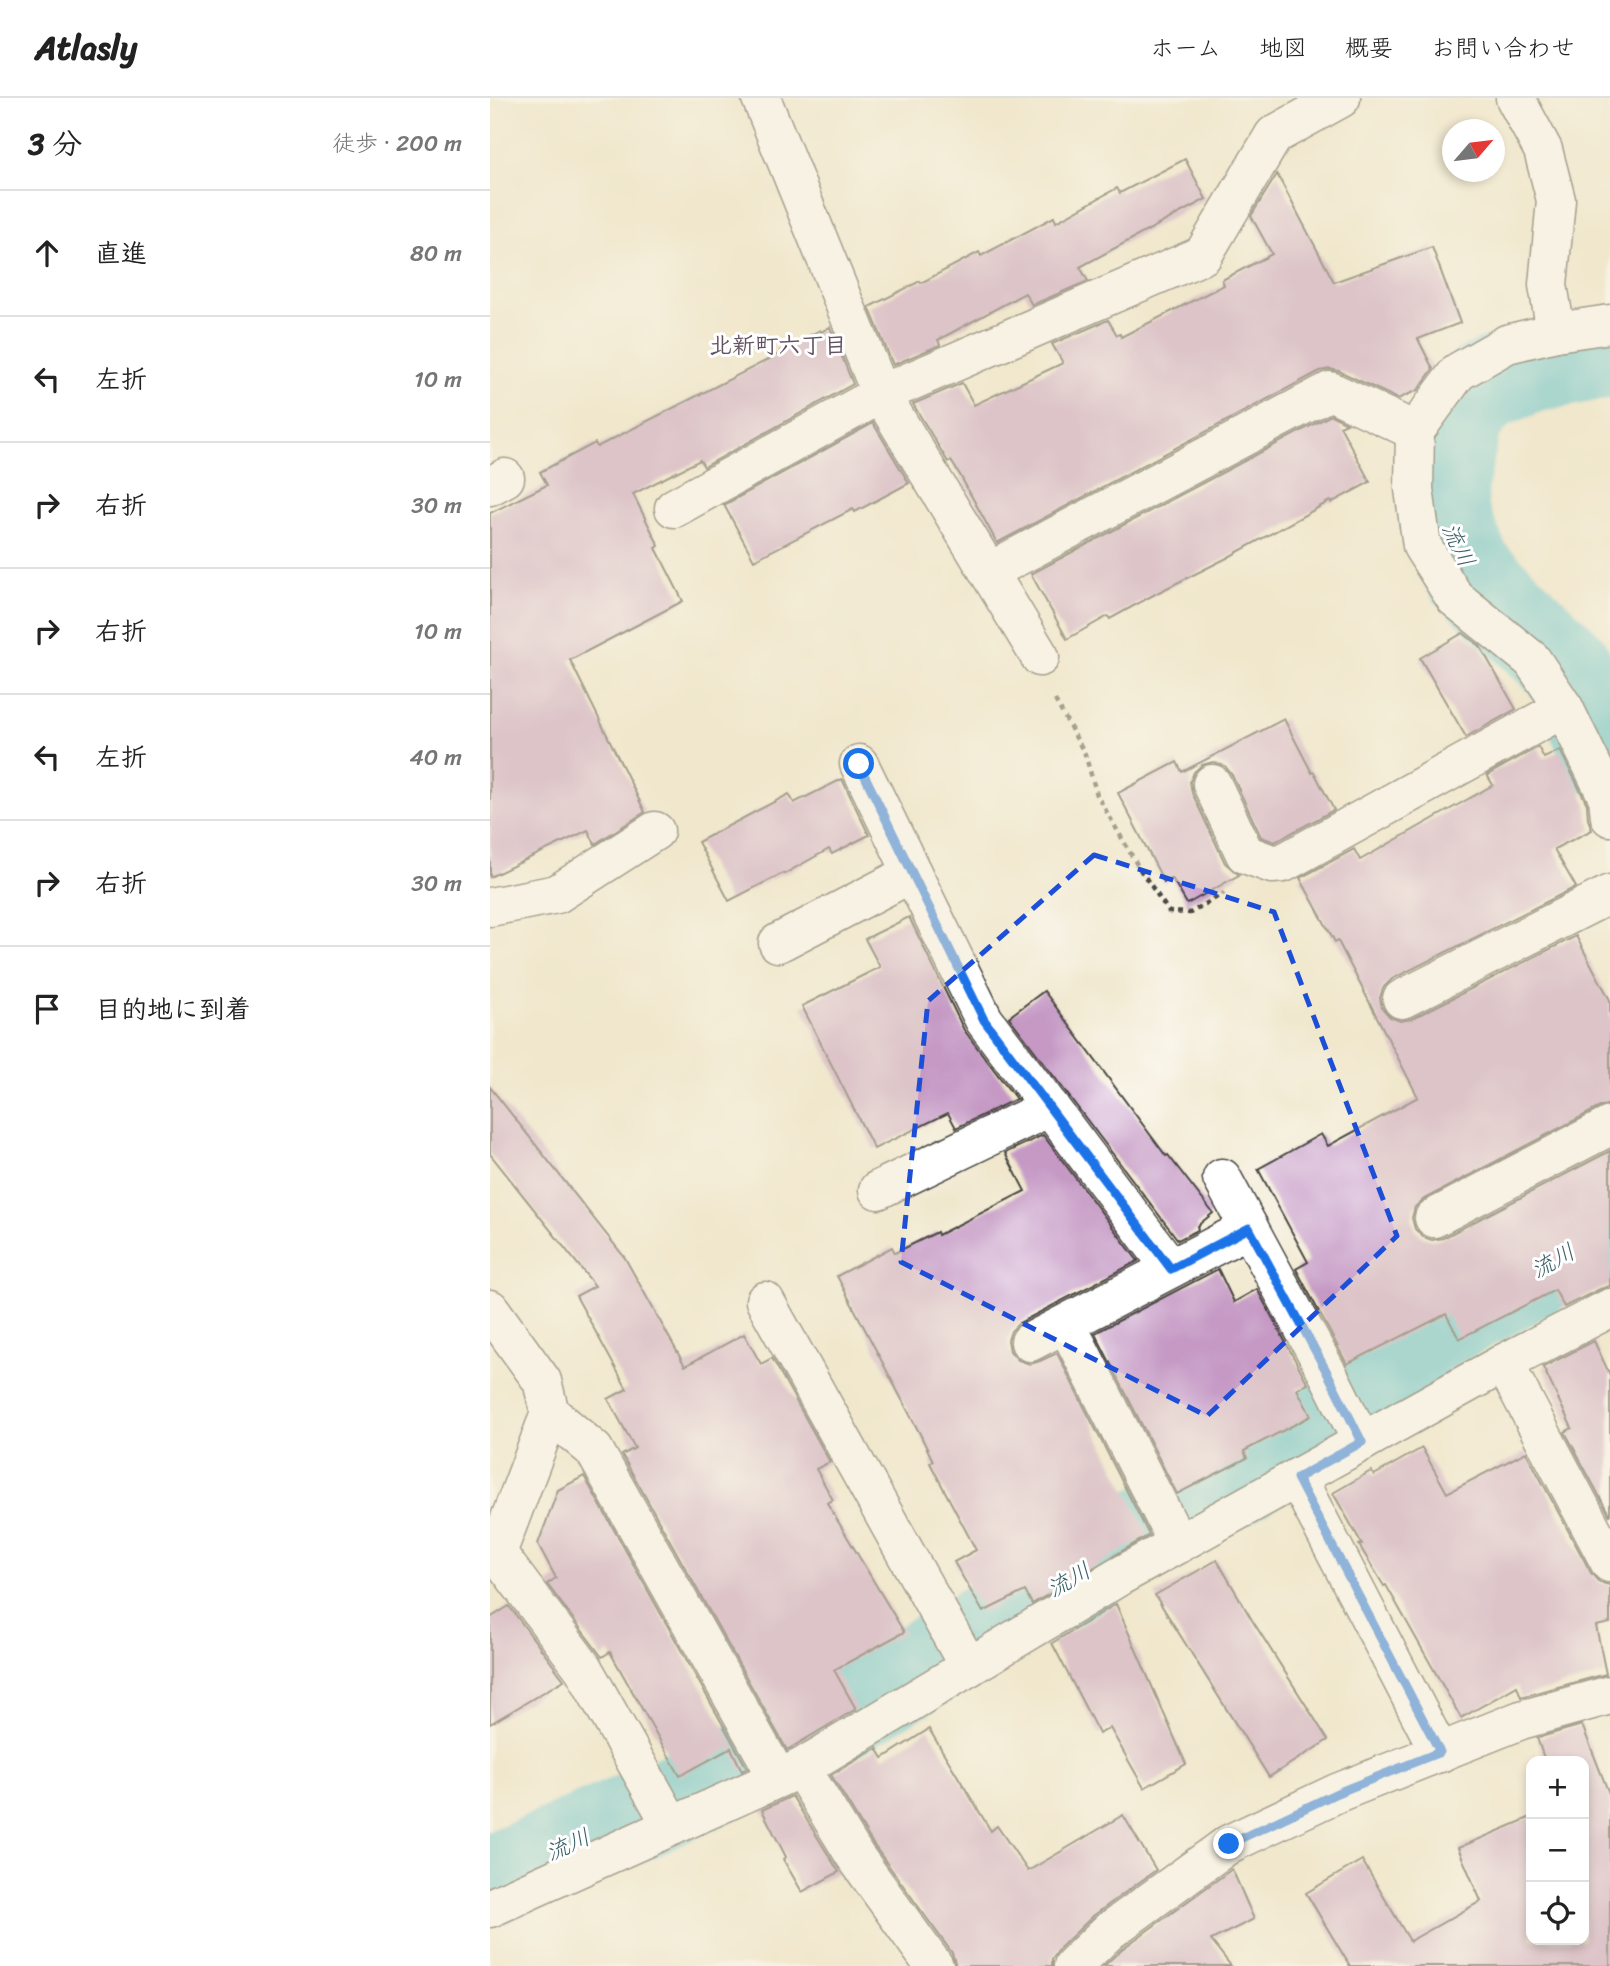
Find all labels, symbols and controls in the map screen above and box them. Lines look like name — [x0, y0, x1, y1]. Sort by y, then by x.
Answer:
text: Atlasly — [35, 19, 137, 77]
text: ホーム — [1150, 27, 1221, 69]
text: 地図 — [1259, 27, 1307, 69]
text: 概要 — [1345, 27, 1393, 69]
text: お問い合わせ — [1431, 27, 1575, 69]
text: 3 分 — [28, 117, 82, 171]
north arrow — [1442, 119, 1505, 182]
text: 徒歩 · 200 m — [332, 123, 462, 164]
text: 直進 — [95, 230, 147, 276]
text: 80 m — [410, 233, 462, 274]
icon: ahead — [28, 234, 66, 272]
district label: 北新町六丁目 — [709, 325, 847, 366]
text: 左折 — [95, 356, 147, 402]
text: 10 m — [414, 359, 462, 400]
icon: left — [28, 360, 66, 398]
text: 右折 — [95, 482, 147, 528]
text: 30 m — [411, 485, 462, 526]
icon: right — [28, 486, 66, 524]
water label: 流川 — [1429, 515, 1487, 575]
text: 右折 — [95, 608, 147, 654]
text: 10 m — [414, 611, 462, 652]
icon: right — [28, 612, 66, 650]
text: 左折 — [95, 734, 147, 780]
text: 40 m — [409, 737, 462, 778]
icon: left — [28, 738, 66, 776]
route start — [843, 748, 874, 779]
text: 右折 — [95, 860, 147, 906]
text: 30 m — [411, 863, 462, 904]
icon: right — [28, 864, 66, 902]
text: 目的地に到着 — [95, 986, 251, 1032]
icon: arrive — [28, 990, 66, 1028]
water label: 流川 — [1523, 1232, 1583, 1290]
water label: 流川 — [1039, 1551, 1099, 1609]
map controls — [1526, 1756, 1589, 1945]
button: + — [1526, 1756, 1589, 1819]
water label: 流川 — [539, 1817, 597, 1873]
button: − — [1526, 1819, 1589, 1882]
route end — [1213, 1828, 1244, 1859]
button: locate — [1526, 1882, 1589, 1945]

